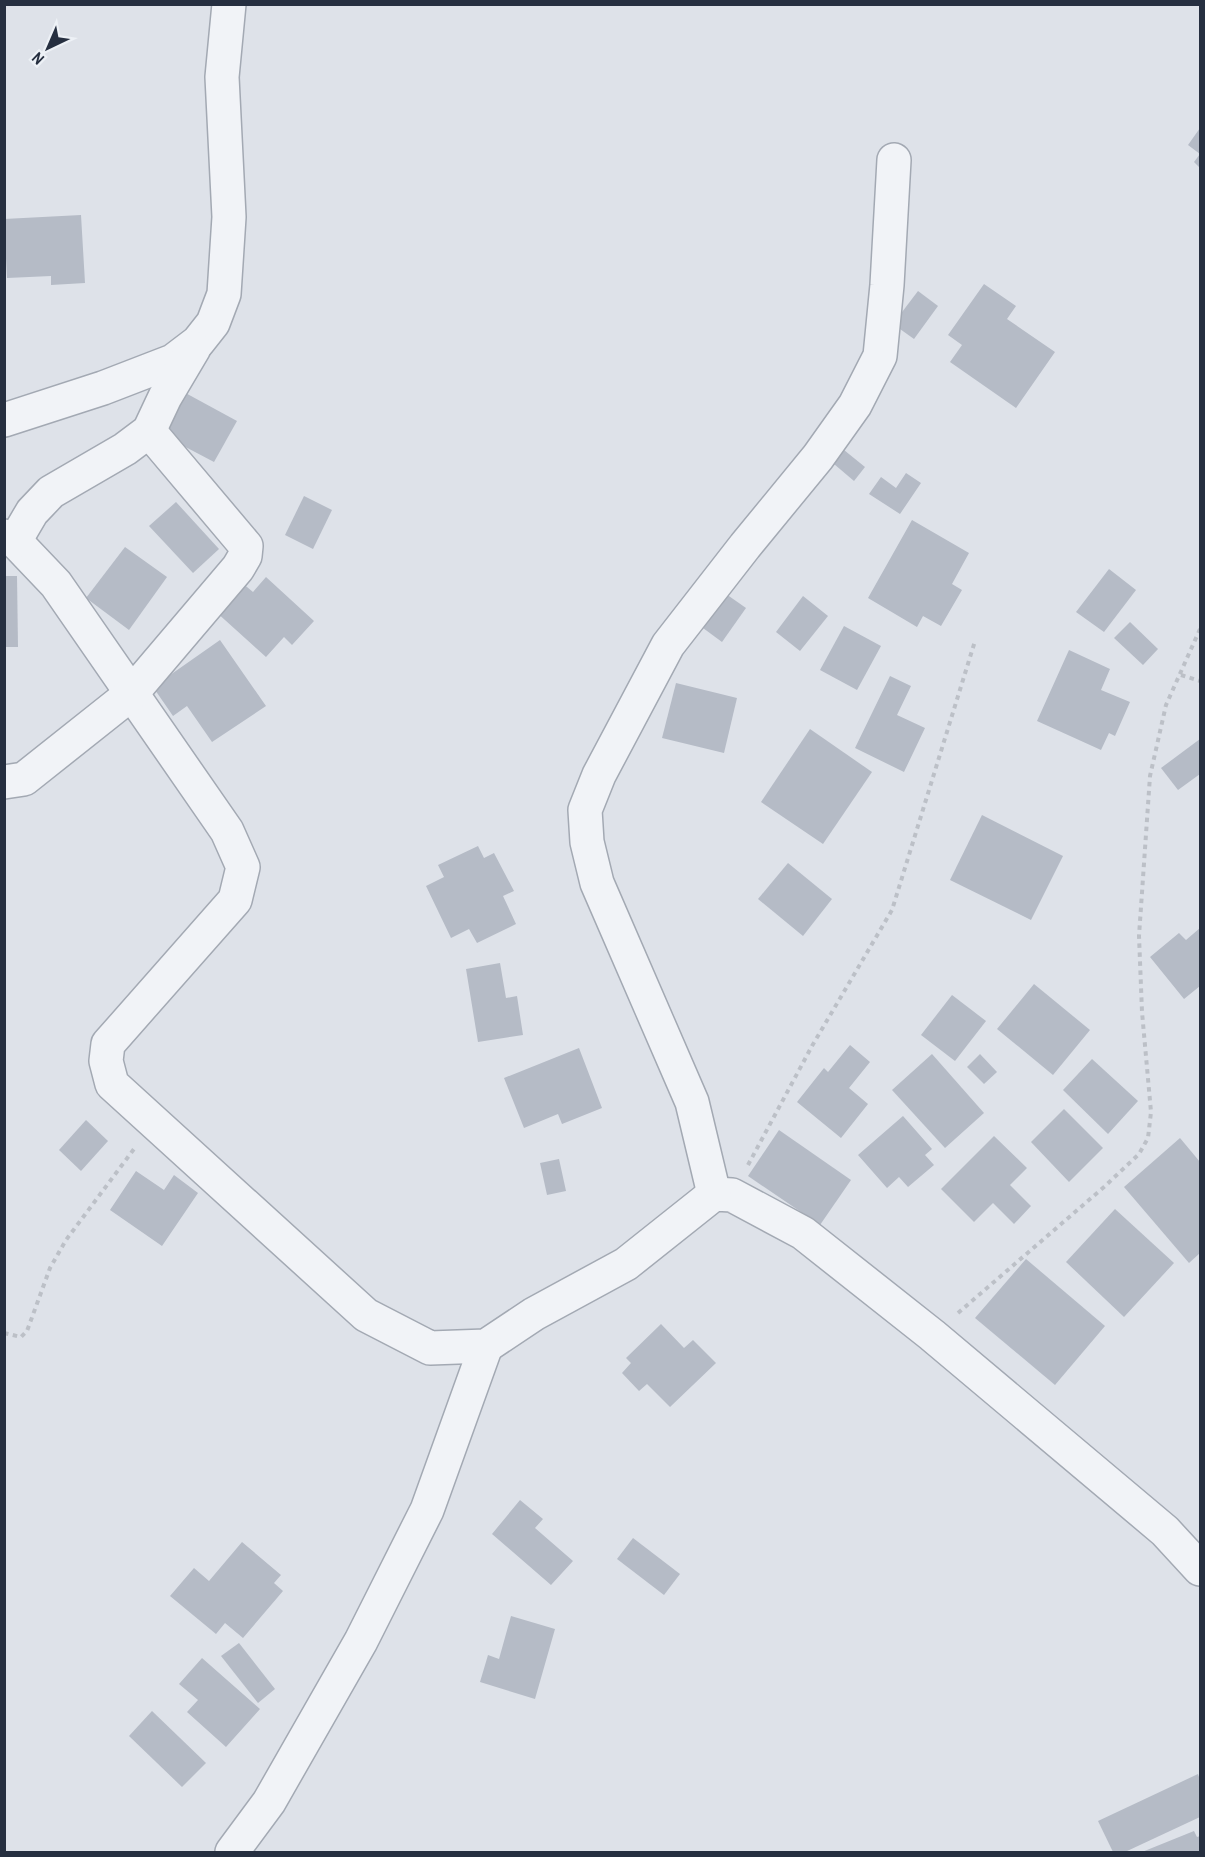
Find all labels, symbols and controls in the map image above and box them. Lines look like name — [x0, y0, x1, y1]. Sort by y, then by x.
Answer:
north arrow — [18, 18, 78, 78]
text: N — [27, 48, 49, 70]

